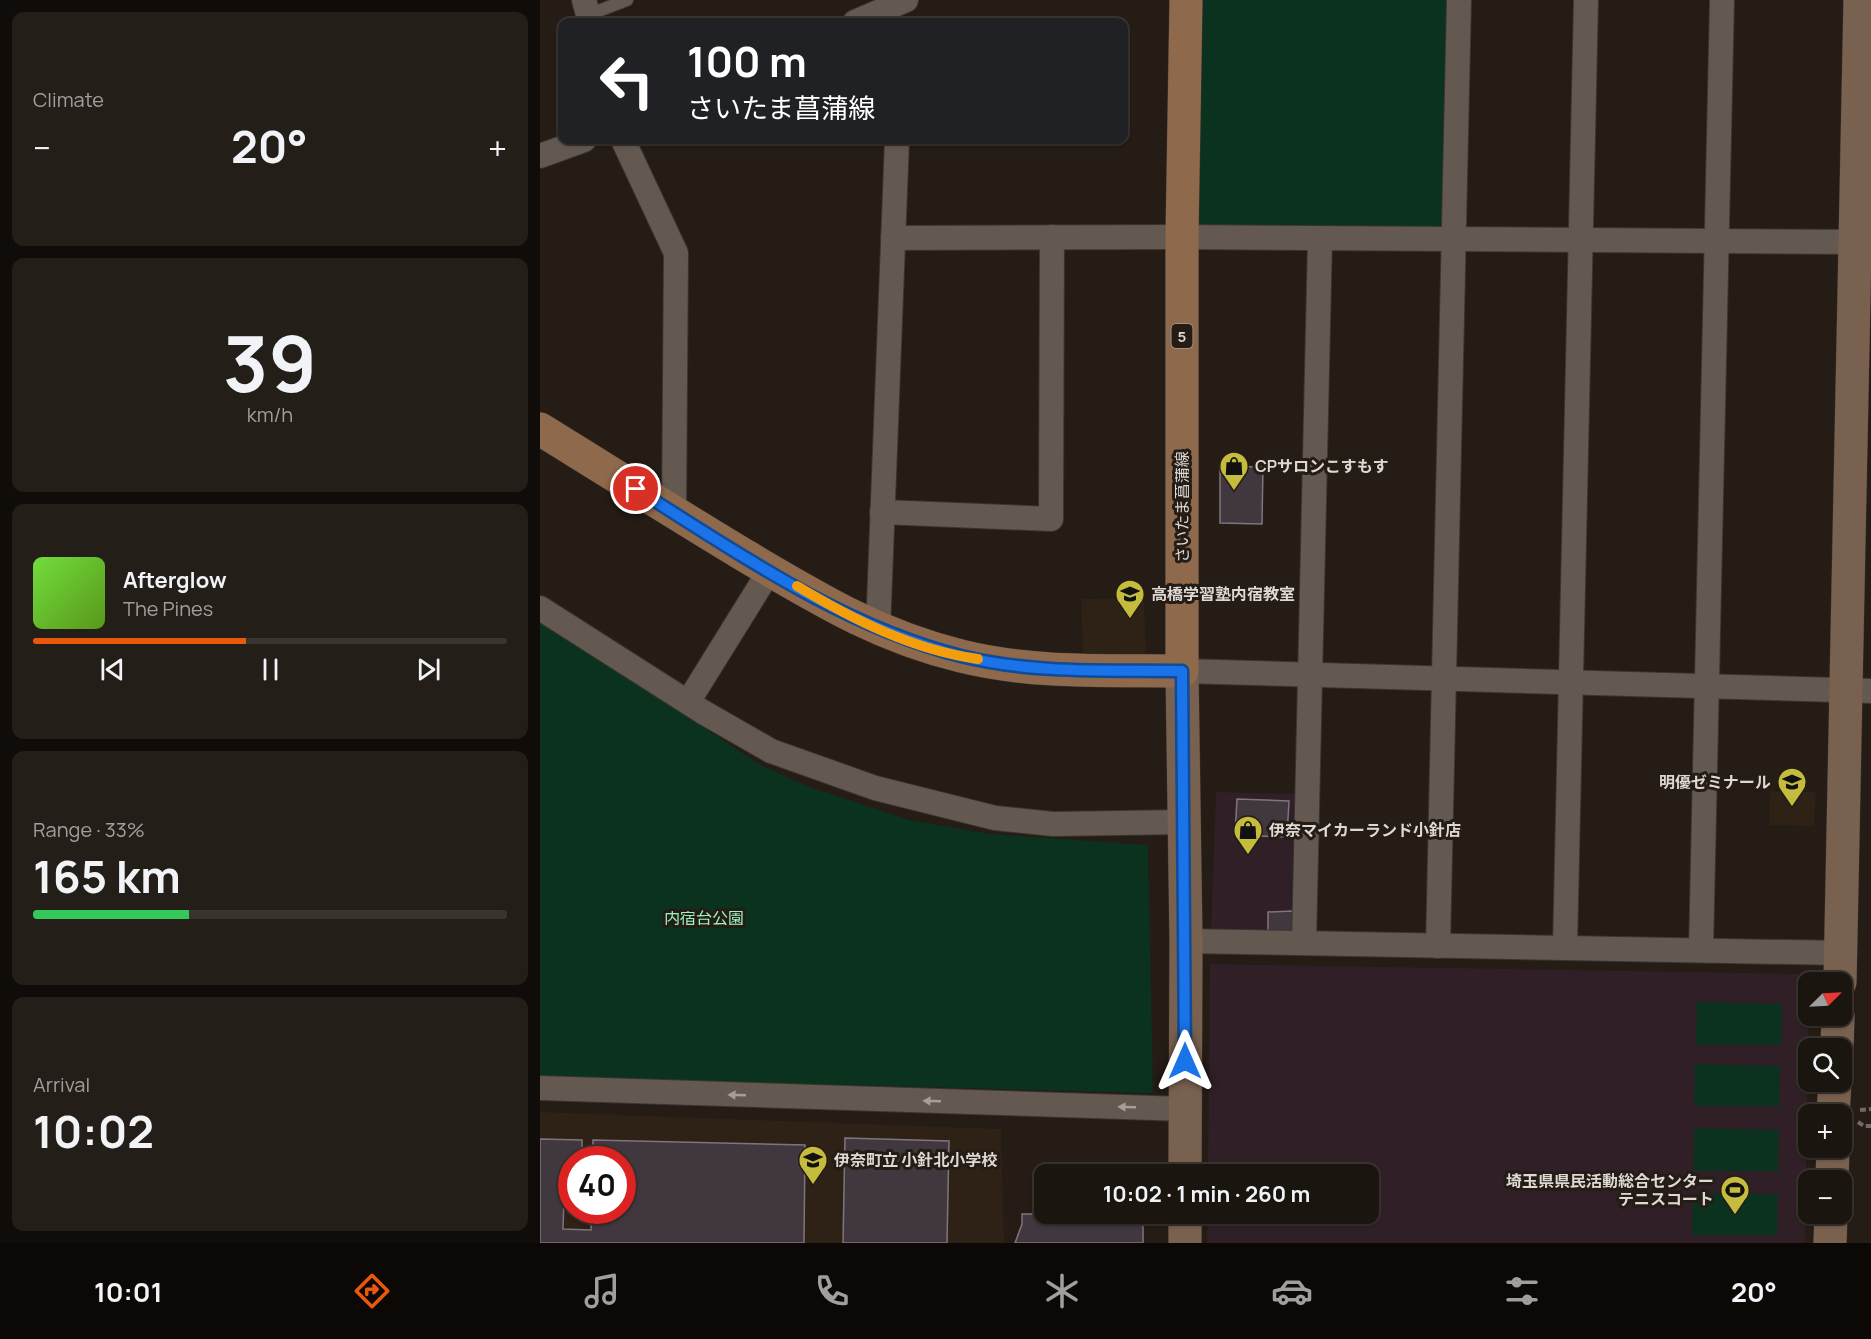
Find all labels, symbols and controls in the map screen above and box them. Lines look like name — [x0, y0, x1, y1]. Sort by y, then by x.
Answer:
text: 100 m — [687, 32, 807, 90]
icon: left — [588, 42, 666, 120]
text: Climate — [33, 86, 104, 113]
text: さいたま菖蒲線 — [687, 89, 875, 126]
text: 20° — [231, 115, 308, 177]
text: − — [33, 125, 51, 170]
text: + — [488, 125, 507, 170]
text: 39 — [223, 309, 317, 415]
road number: 5 — [1172, 324, 1192, 348]
text: km/h — [247, 401, 293, 428]
shop icon: CPサロンこすもす — [1218, 450, 1250, 492]
street label: さいたま菖蒲線 — [1171, 451, 1193, 563]
place label: CPサロンこすもす — [1255, 455, 1389, 477]
pin — [610, 463, 661, 514]
icon: arrive — [619, 472, 652, 505]
text: Afterglow — [123, 565, 227, 595]
school or university icon: 高橋学習塾内宿教室 — [1114, 578, 1146, 620]
place label: 高橋学習塾内宿教室 — [1151, 583, 1295, 605]
text: The Pines — [123, 595, 213, 622]
icon: previous — [96, 653, 129, 686]
icon: pause — [254, 653, 287, 686]
icon: next — [412, 653, 445, 686]
school or university icon: 明優ゼミナール — [1776, 766, 1808, 808]
place label: 明優ゼミナール — [1659, 771, 1771, 793]
shop icon: 伊奈マイカーランド小針店 — [1232, 814, 1264, 856]
text: Range · 33% — [33, 816, 145, 843]
place label: 伊奈マイカーランド小針店 — [1268, 819, 1461, 841]
text: 165 km — [33, 845, 181, 907]
park label: 内宿台公園 — [664, 907, 744, 929]
north arrow — [1798, 972, 1852, 1026]
map controls — [1798, 972, 1852, 1224]
position arrow — [1153, 1029, 1217, 1093]
button: search — [1798, 1038, 1852, 1092]
text: Arrival — [33, 1071, 90, 1098]
one-way arrow — [727, 1090, 746, 1099]
one-way arrow — [922, 1096, 941, 1105]
text: 10:02 — [33, 1100, 154, 1162]
one-way arrow — [1117, 1102, 1136, 1112]
button: + — [1798, 1104, 1852, 1158]
school or university icon: 伊奈町立 小針北小学校 — [797, 1144, 829, 1186]
speed limit sign: 40 — [558, 1146, 636, 1224]
place label: 伊奈町立 小針北小学校 — [833, 1149, 997, 1171]
place label: 埼玉県県民活動総合センター テニスコート — [1506, 1170, 1714, 1210]
button: − — [1798, 1170, 1852, 1224]
sports icon: 埼玉県県民活動総合センター テニスコート — [1719, 1174, 1751, 1216]
text: 10:02 · 1 min · 260 m — [1103, 1179, 1310, 1209]
icon: directions — [351, 1270, 393, 1312]
icon: music — [581, 1270, 623, 1312]
icon: phone — [811, 1270, 853, 1312]
icon: climate — [1041, 1270, 1083, 1312]
icon: car — [1271, 1270, 1313, 1312]
icon: filters — [1501, 1270, 1543, 1312]
text: 10:01 — [94, 1273, 162, 1310]
text: 20° — [1731, 1273, 1777, 1310]

